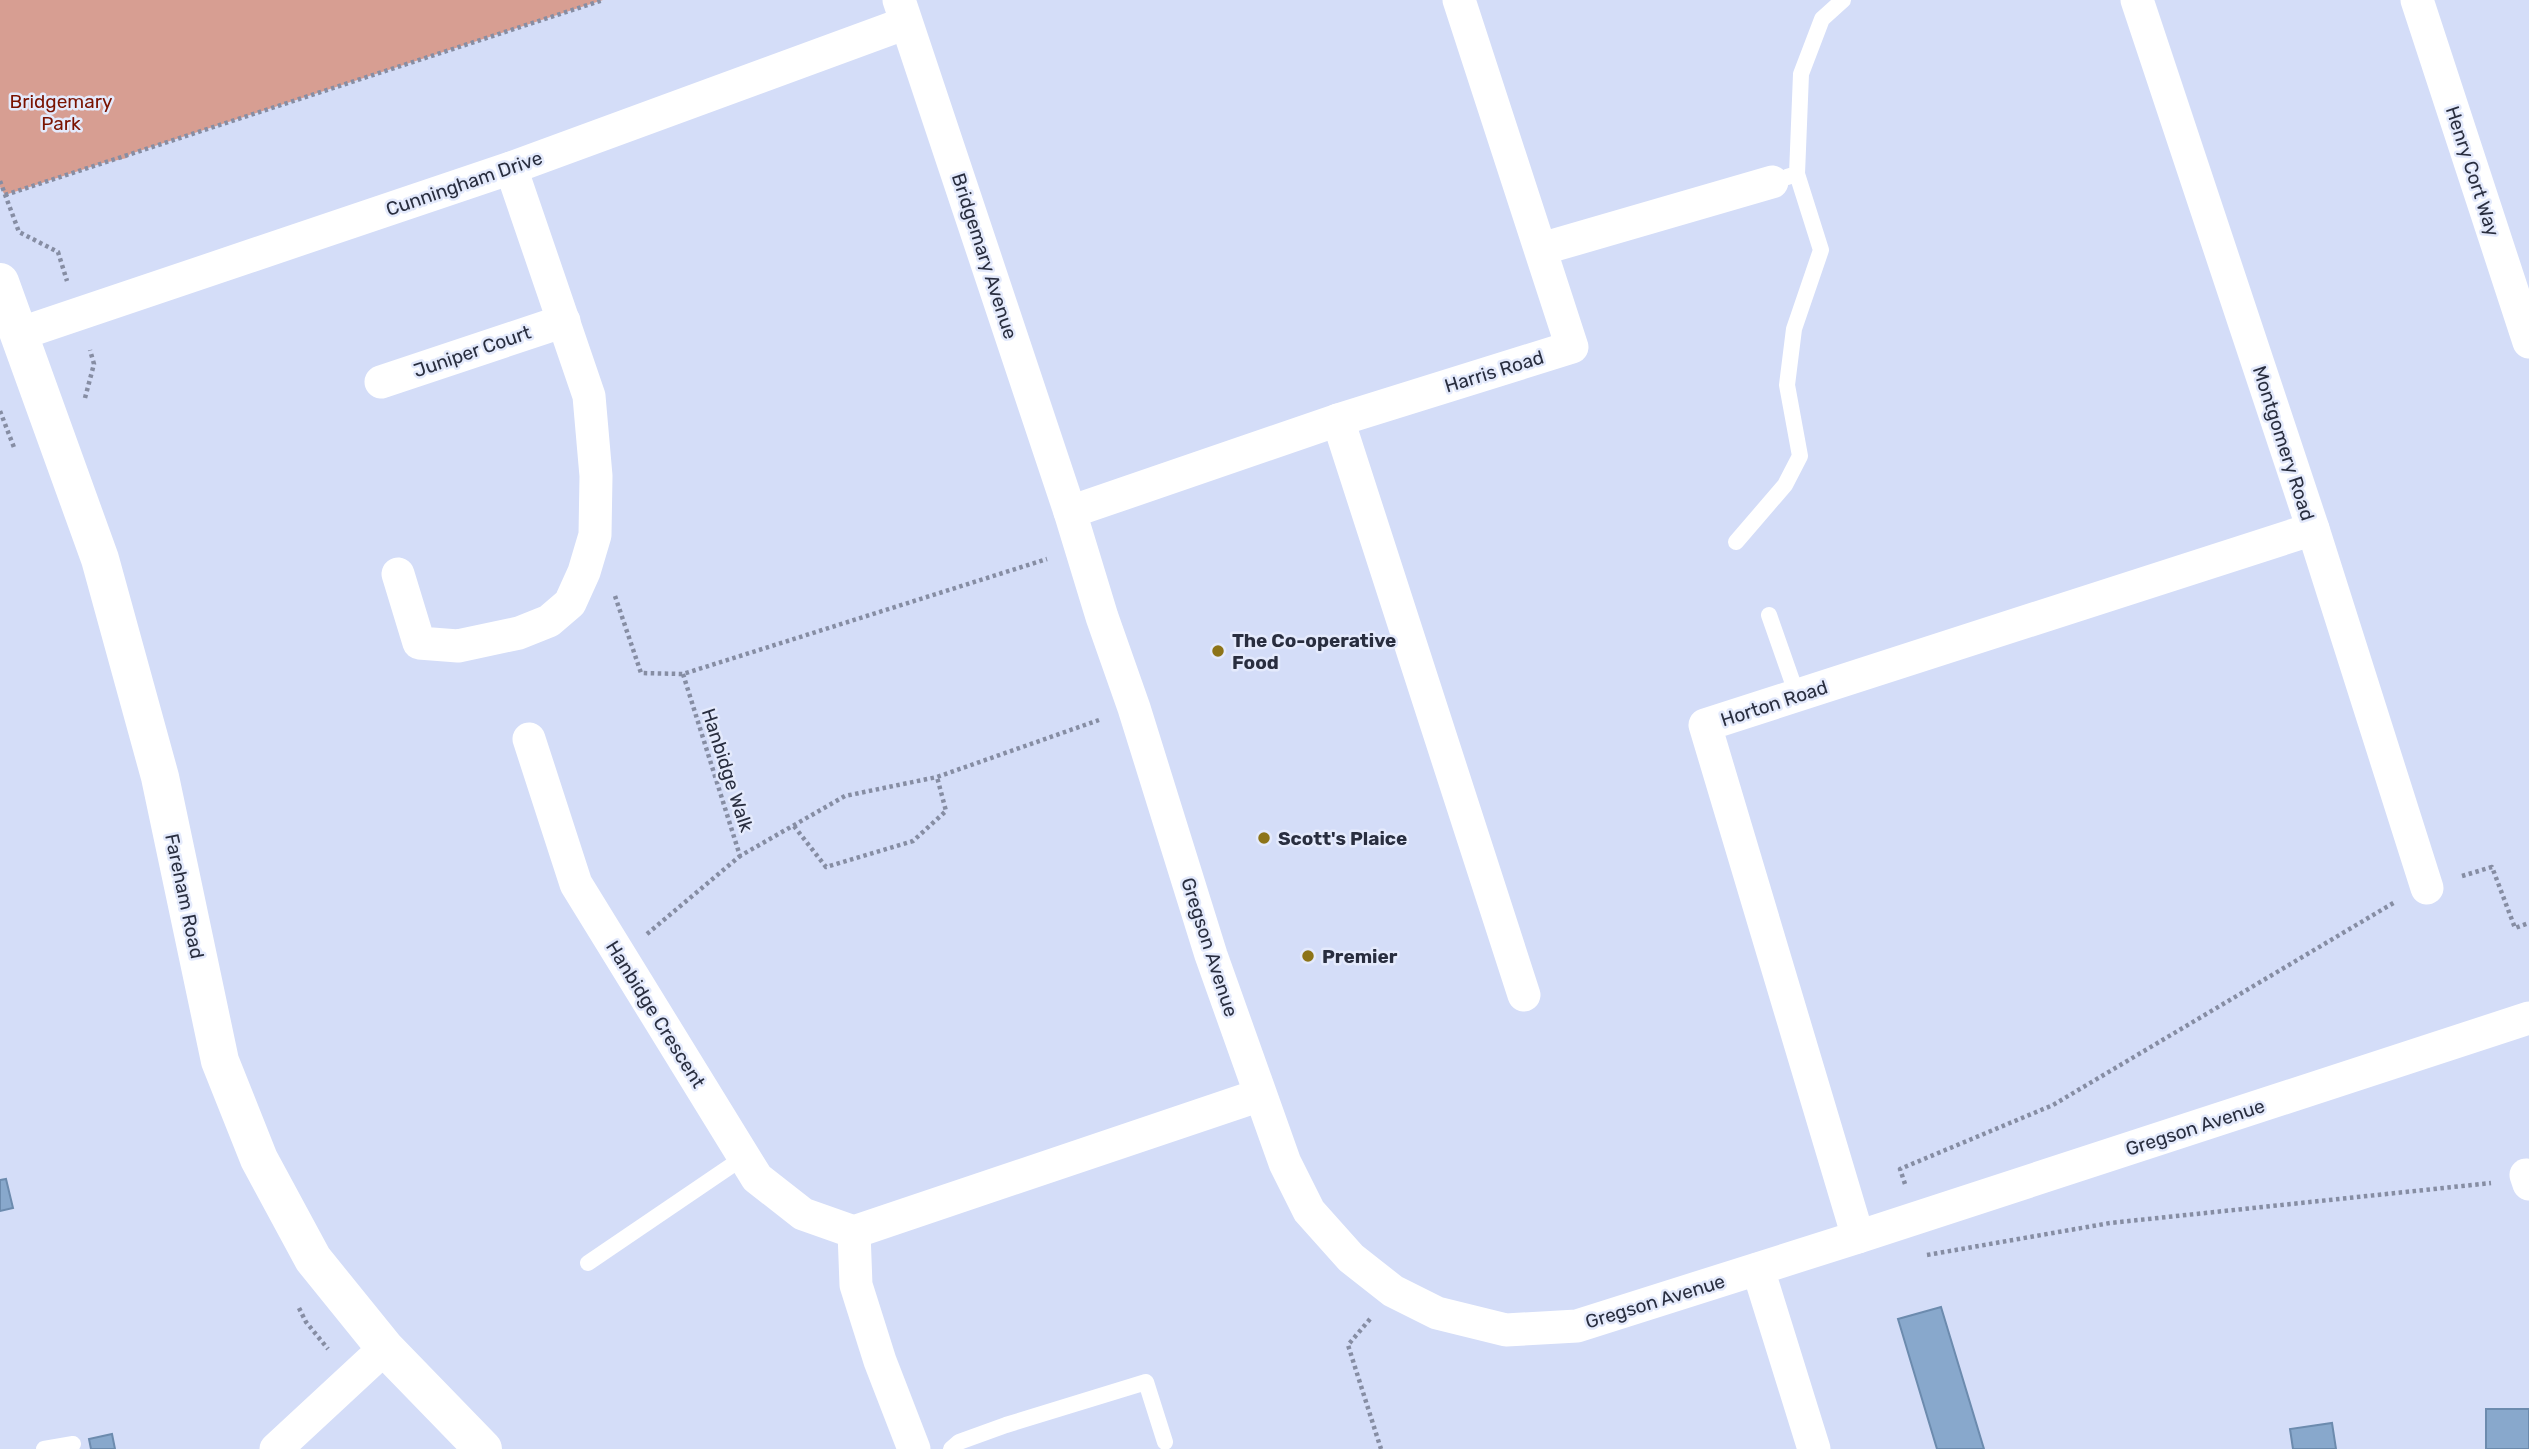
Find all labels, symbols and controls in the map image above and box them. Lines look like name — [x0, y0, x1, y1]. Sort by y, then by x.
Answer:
park label: Bridgemary Park — [10, 90, 112, 135]
street label: Henry Cort Way — [2441, 103, 2504, 239]
street label: Cunningham Drive — [383, 146, 545, 221]
street label: Bridgemary Avenue — [947, 170, 1022, 342]
street label: Juniper Court — [410, 320, 534, 382]
street label: Harris Road — [1442, 346, 1547, 397]
street label: Montgomery Road — [2248, 363, 2319, 523]
place label: The Co-operative Food — [1232, 629, 1396, 674]
marker: The Co-operative Food — [1210, 643, 1226, 659]
street label: Horton Road — [1718, 675, 1831, 732]
street label: Hanbidge Walk — [697, 705, 758, 835]
place label: Scott's Plaice — [1278, 827, 1407, 850]
marker: Scott's Plaice — [1256, 830, 1272, 846]
street label: Fareham Road — [160, 831, 209, 961]
street label: Gregson Avenue — [1176, 875, 1243, 1020]
street label: Hanbidge Crescent — [601, 936, 711, 1093]
place label: Premier — [1322, 945, 1398, 968]
marker: Premier — [1300, 948, 1316, 964]
street label: Gregson Avenue — [2123, 1094, 2268, 1161]
street label: Gregson Avenue — [1583, 1269, 1728, 1334]

